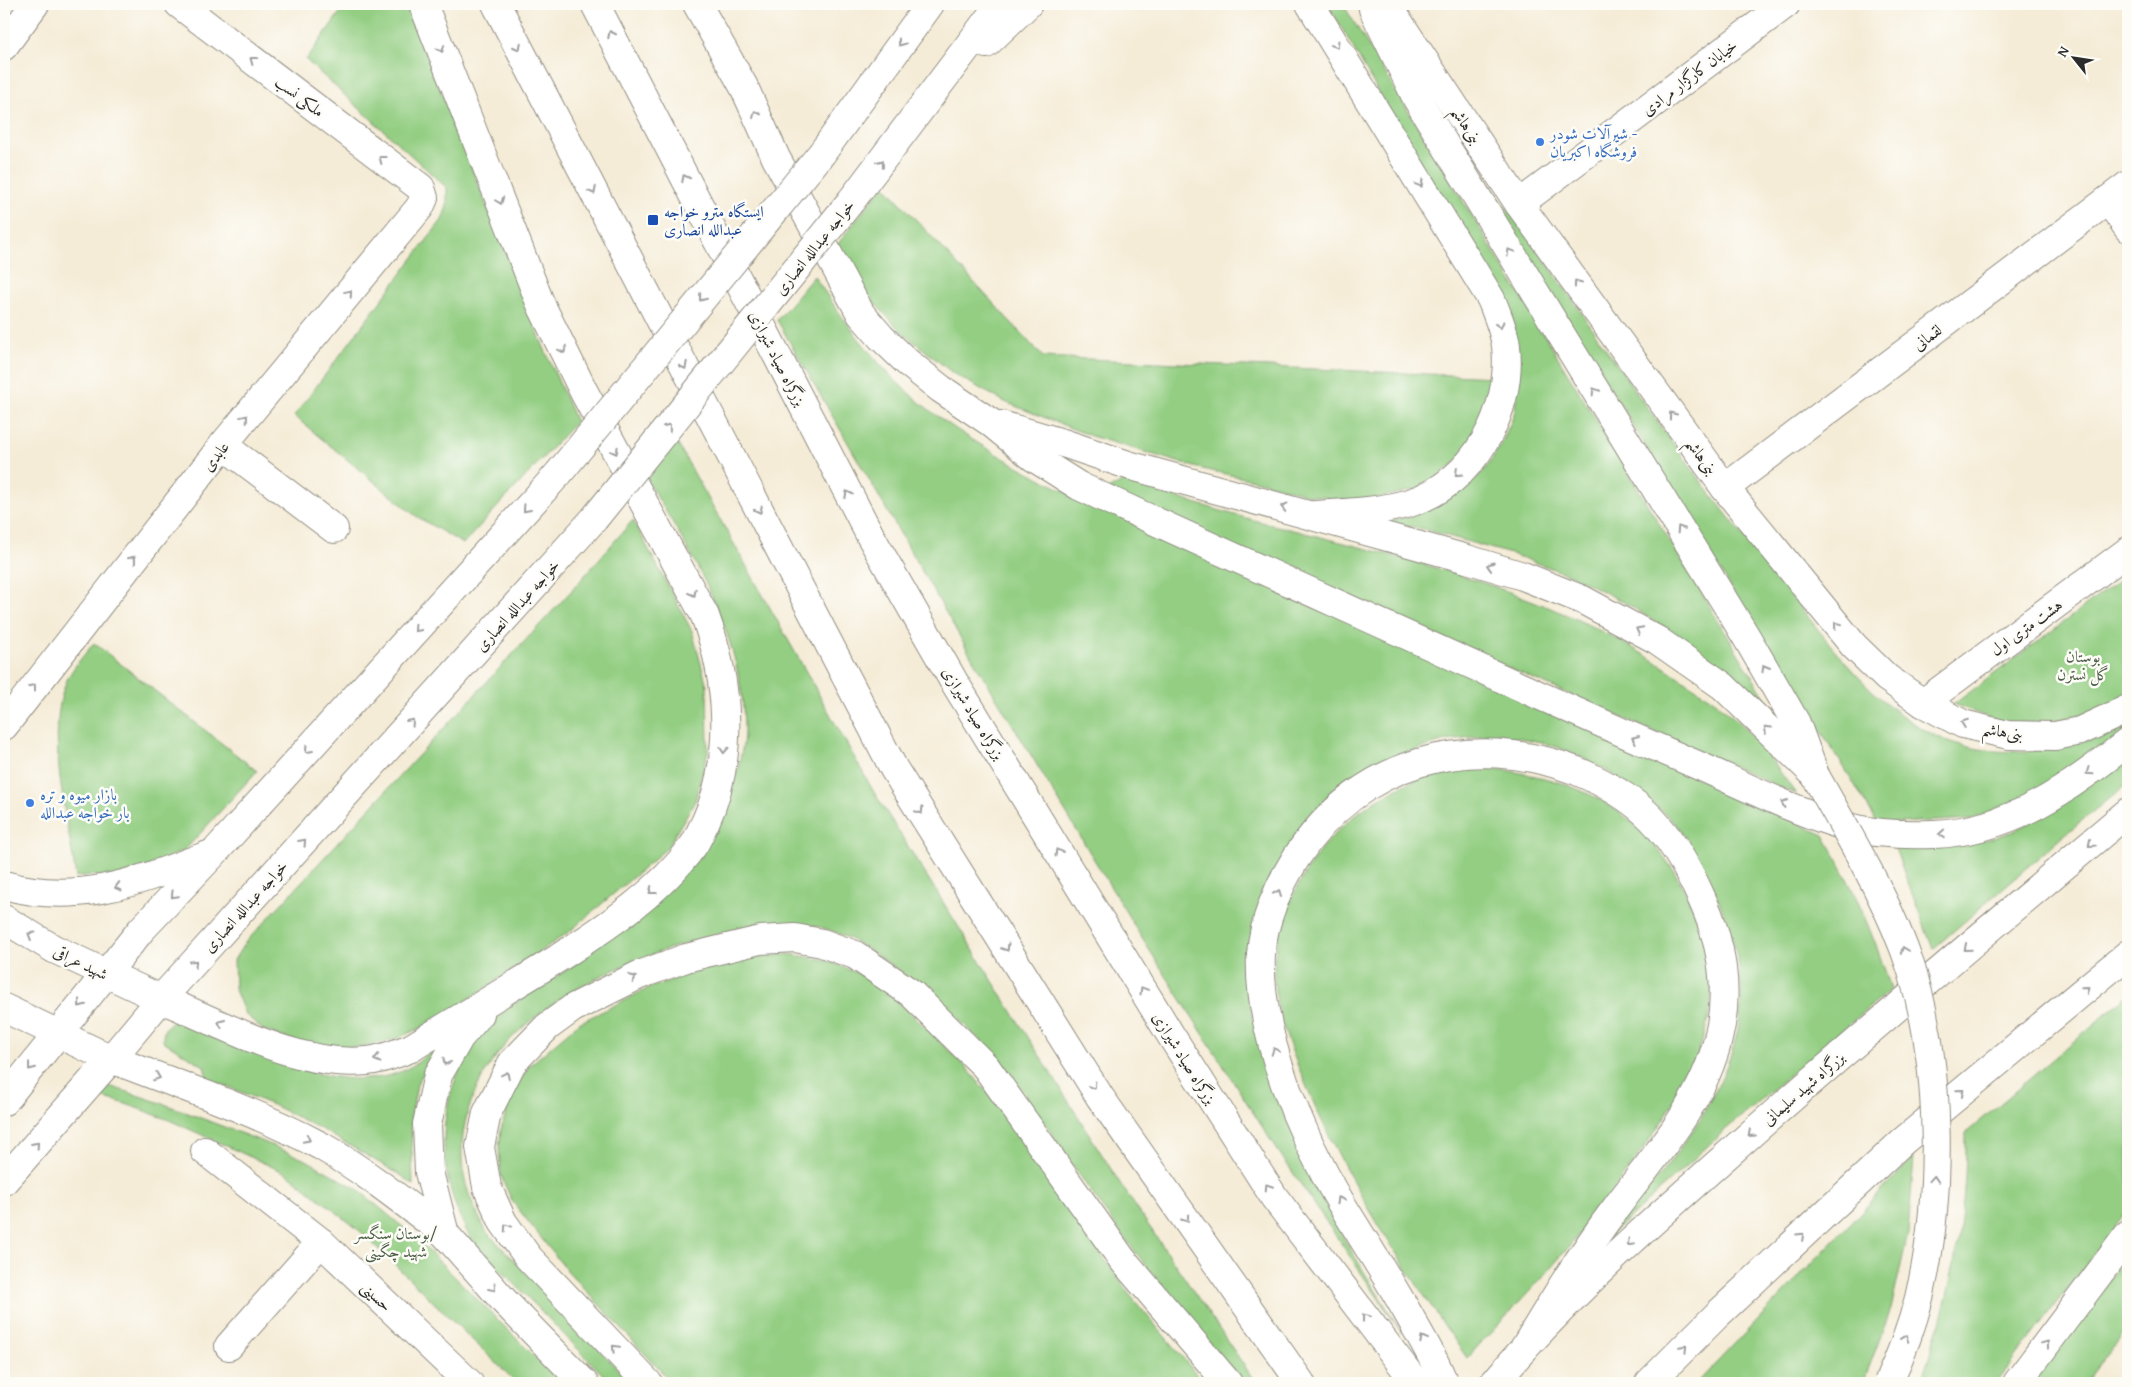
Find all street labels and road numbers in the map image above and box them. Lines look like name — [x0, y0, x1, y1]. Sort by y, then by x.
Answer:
street label: خیابان کارگزار مرادی — [1636, 33, 1742, 121]
street label: ملکی نسب — [270, 69, 330, 123]
street label: بنی‌هاشم — [1441, 101, 1488, 152]
street label: خواجه عبدالله انصاری — [768, 194, 860, 300]
street label: بزرگراه صیاد شیرازی — [743, 306, 813, 410]
street label: لقمانی — [1907, 318, 1947, 356]
street label: بنی‌هاشم — [1676, 432, 1724, 483]
street label: عابدی — [196, 436, 234, 476]
street label: خواجه عبدالله انصاری — [469, 554, 565, 656]
street label: هشت متری اول — [1985, 593, 2067, 661]
street label: بزرگراه صیاد شیرازی — [937, 662, 1011, 764]
street label: بنی‌هاشم — [1980, 716, 2025, 751]
street label: خواجه عبدالله انصاری — [197, 855, 293, 957]
street label: شهید عراقی — [50, 939, 112, 985]
street label: بزرگراه صیاد شیرازی — [1147, 1007, 1223, 1109]
street label: بزرگراه شهید سلیمانی — [1756, 1045, 1850, 1131]
street label: حسینی — [356, 1275, 398, 1317]

